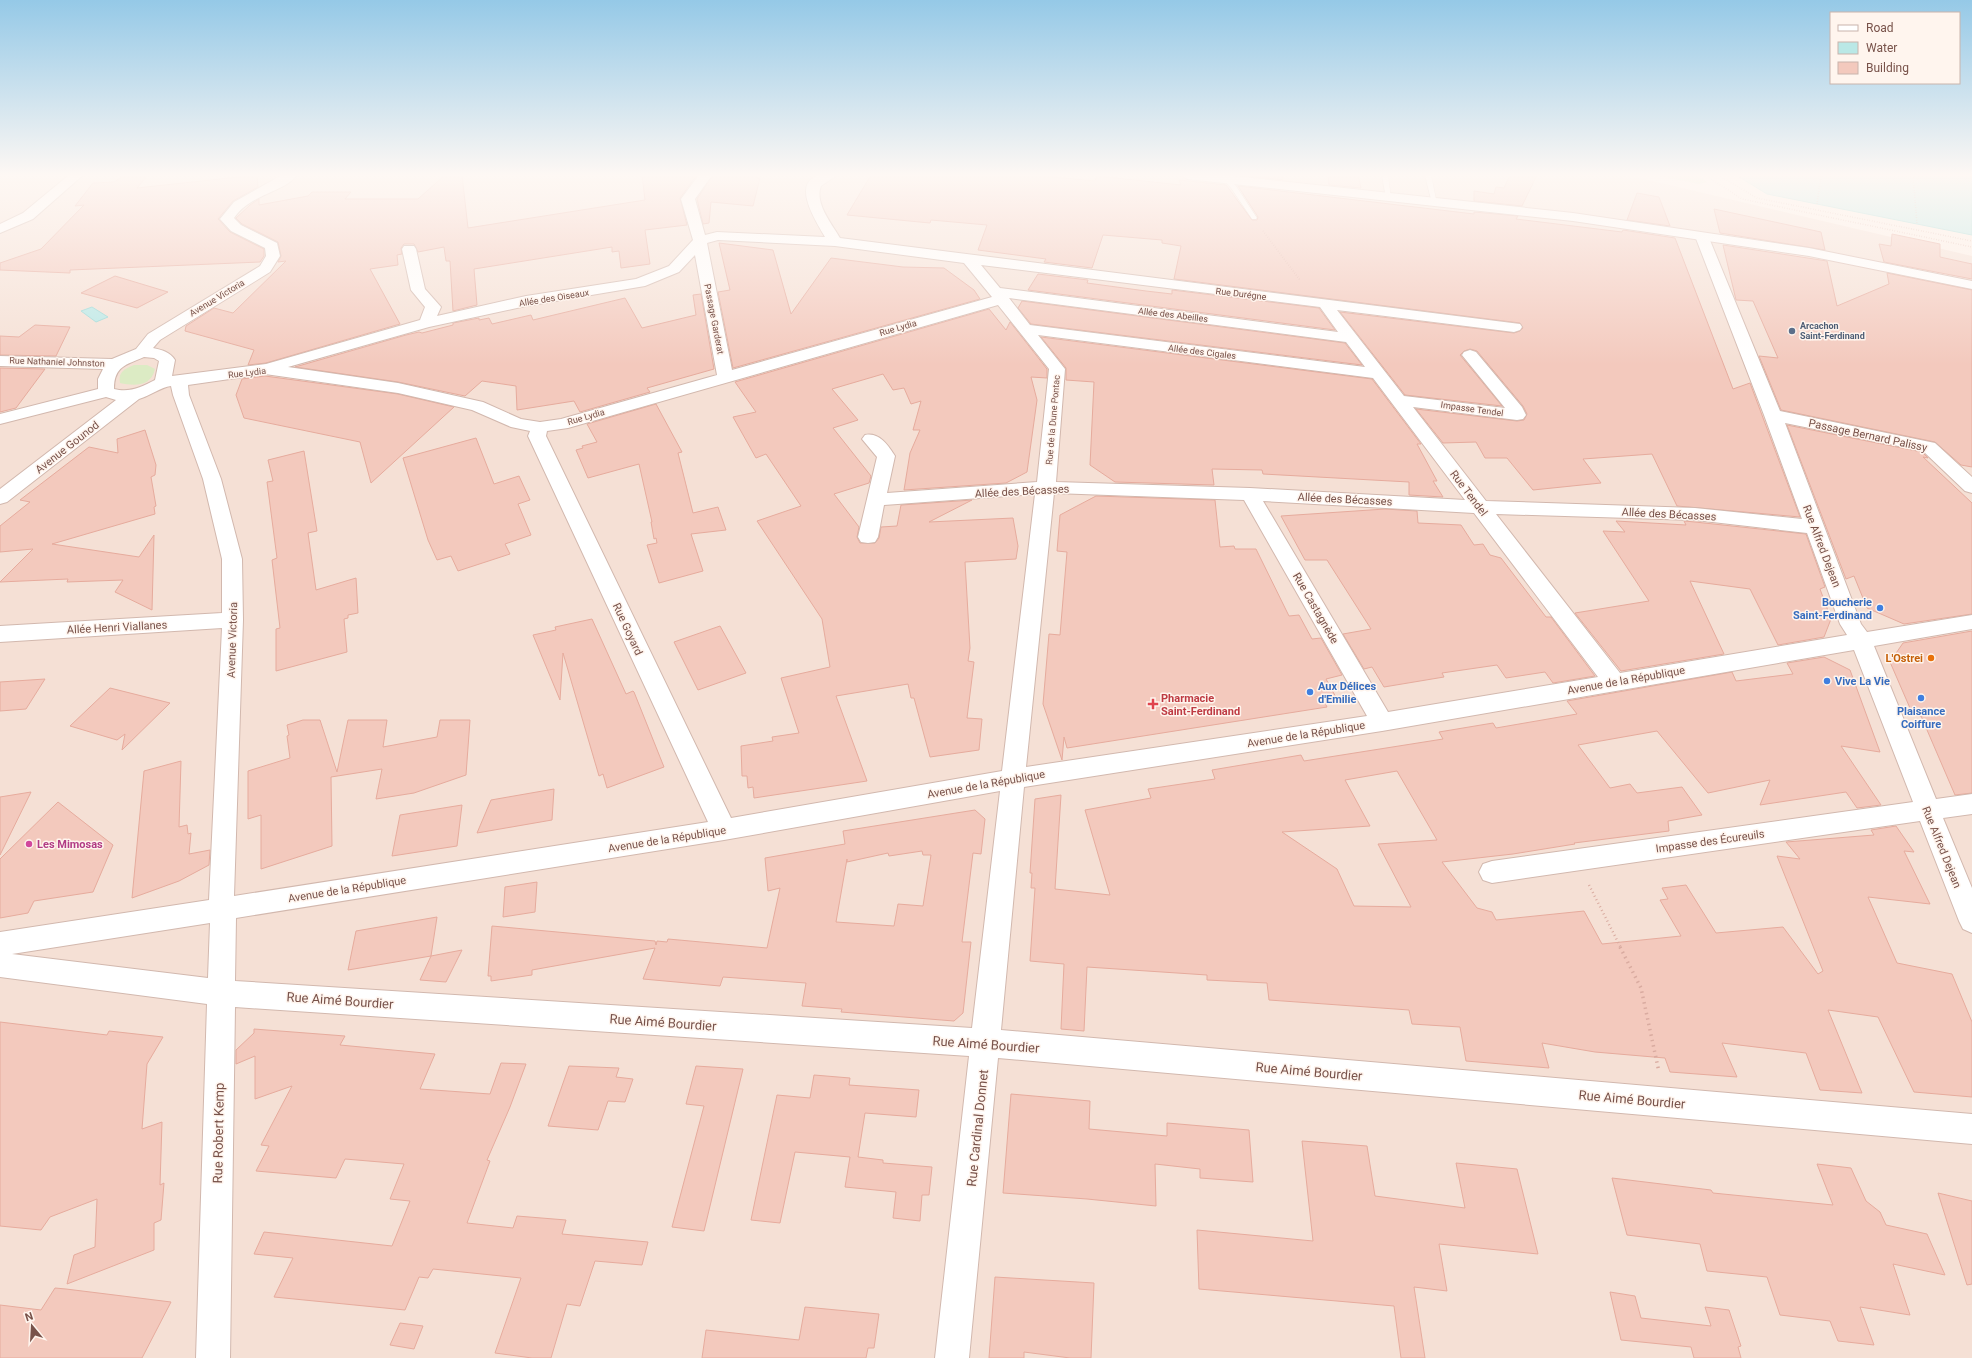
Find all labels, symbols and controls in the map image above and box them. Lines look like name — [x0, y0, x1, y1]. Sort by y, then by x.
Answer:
legend — [1830, 12, 1960, 84]
text: Road — [1866, 21, 1894, 35]
text: Water — [1866, 41, 1897, 55]
text: Building — [1866, 61, 1909, 75]
street label: Avenue Victoria — [188, 278, 246, 318]
street label: Passage Garderat — [702, 283, 726, 355]
street label: Rue Durégne — [1215, 286, 1267, 302]
street label: Allée des Oiseaux — [518, 287, 590, 308]
street label: Allée des Abeilles — [1137, 306, 1209, 324]
street label: Rue Lydia — [878, 318, 918, 338]
place label: Arcachon Saint-Ferdinand — [1800, 321, 1865, 341]
marker: Arcachon Saint-Ferdinand — [1787, 326, 1797, 336]
street label: Allée des Cigales — [1167, 343, 1237, 361]
street label: Rue Nathaniel Johnston — [9, 355, 105, 369]
street label: Rue Lydia — [227, 366, 267, 380]
street label: Rue de la Dune Pontac — [1044, 374, 1062, 465]
street label: Impasse Tendel — [1440, 400, 1504, 418]
street label: Rue Lydia — [566, 407, 606, 427]
street label: Passage Bernard Palissy — [1807, 417, 1929, 455]
street label: Avenue Gounod — [33, 419, 102, 476]
street label: Rue Tendel — [1447, 468, 1490, 519]
street label: Allée des Bécasses — [974, 483, 1070, 500]
street label: Allée des Bécasses — [1297, 491, 1393, 508]
street label: Rue Alfred Dejean — [1800, 503, 1843, 589]
street label: Allée des Bécasses — [1621, 506, 1717, 523]
street label: Rue Castagnède — [1290, 570, 1341, 646]
place label: Boucherie Saint-Ferdinand — [1793, 596, 1872, 622]
street label: Rue Goyard — [610, 601, 645, 657]
street label: Avenue Victoria — [225, 602, 240, 678]
marker: Boucherie Saint-Ferdinand — [1875, 603, 1885, 613]
street label: Allée Henri Viallanes — [67, 618, 168, 637]
place label: L'Ostrei — [1886, 652, 1923, 665]
marker: L'Ostrei — [1926, 653, 1936, 663]
street label: Avenue de la République — [1566, 664, 1686, 697]
place label: Vive La Vie — [1835, 675, 1890, 688]
marker: Vive La Vie — [1822, 676, 1832, 686]
place label: Aux Délices d'Emilie — [1318, 680, 1376, 706]
marker: Aux Délices d'Emilie — [1305, 687, 1315, 697]
place label: Pharmacie Saint-Ferdinand — [1161, 692, 1240, 718]
marker: Plaisance Coiffure — [1916, 693, 1926, 703]
marker: Pharmacie Saint-Ferdinand — [1148, 699, 1158, 709]
place label: Plaisance Coiffure — [1897, 705, 1945, 731]
street label: Avenue de la République — [1246, 719, 1366, 750]
street label: Avenue de la République — [926, 768, 1046, 801]
street label: Rue Alfred Dejean — [1919, 804, 1964, 890]
street label: Avenue de la République — [607, 824, 727, 855]
street label: Impasse des Écureuils — [1655, 827, 1766, 856]
place label: Les Mimosas — [37, 838, 103, 851]
marker: Les Mimosas — [24, 839, 34, 849]
street label: Avenue de la République — [287, 874, 407, 905]
street label: Rue Aimé Bourdier — [286, 989, 395, 1012]
street label: Rue Aimé Bourdier — [609, 1011, 718, 1034]
street label: Rue Aimé Bourdier — [932, 1033, 1041, 1056]
street label: Rue Aimé Bourdier — [1255, 1059, 1364, 1084]
street label: Rue Cardinal Donnet — [964, 1069, 991, 1187]
street label: Rue Robert Kemp — [210, 1083, 227, 1183]
street label: Rue Aimé Bourdier — [1578, 1087, 1687, 1112]
north arrow — [12, 1306, 52, 1346]
text: N — [23, 1310, 35, 1324]

